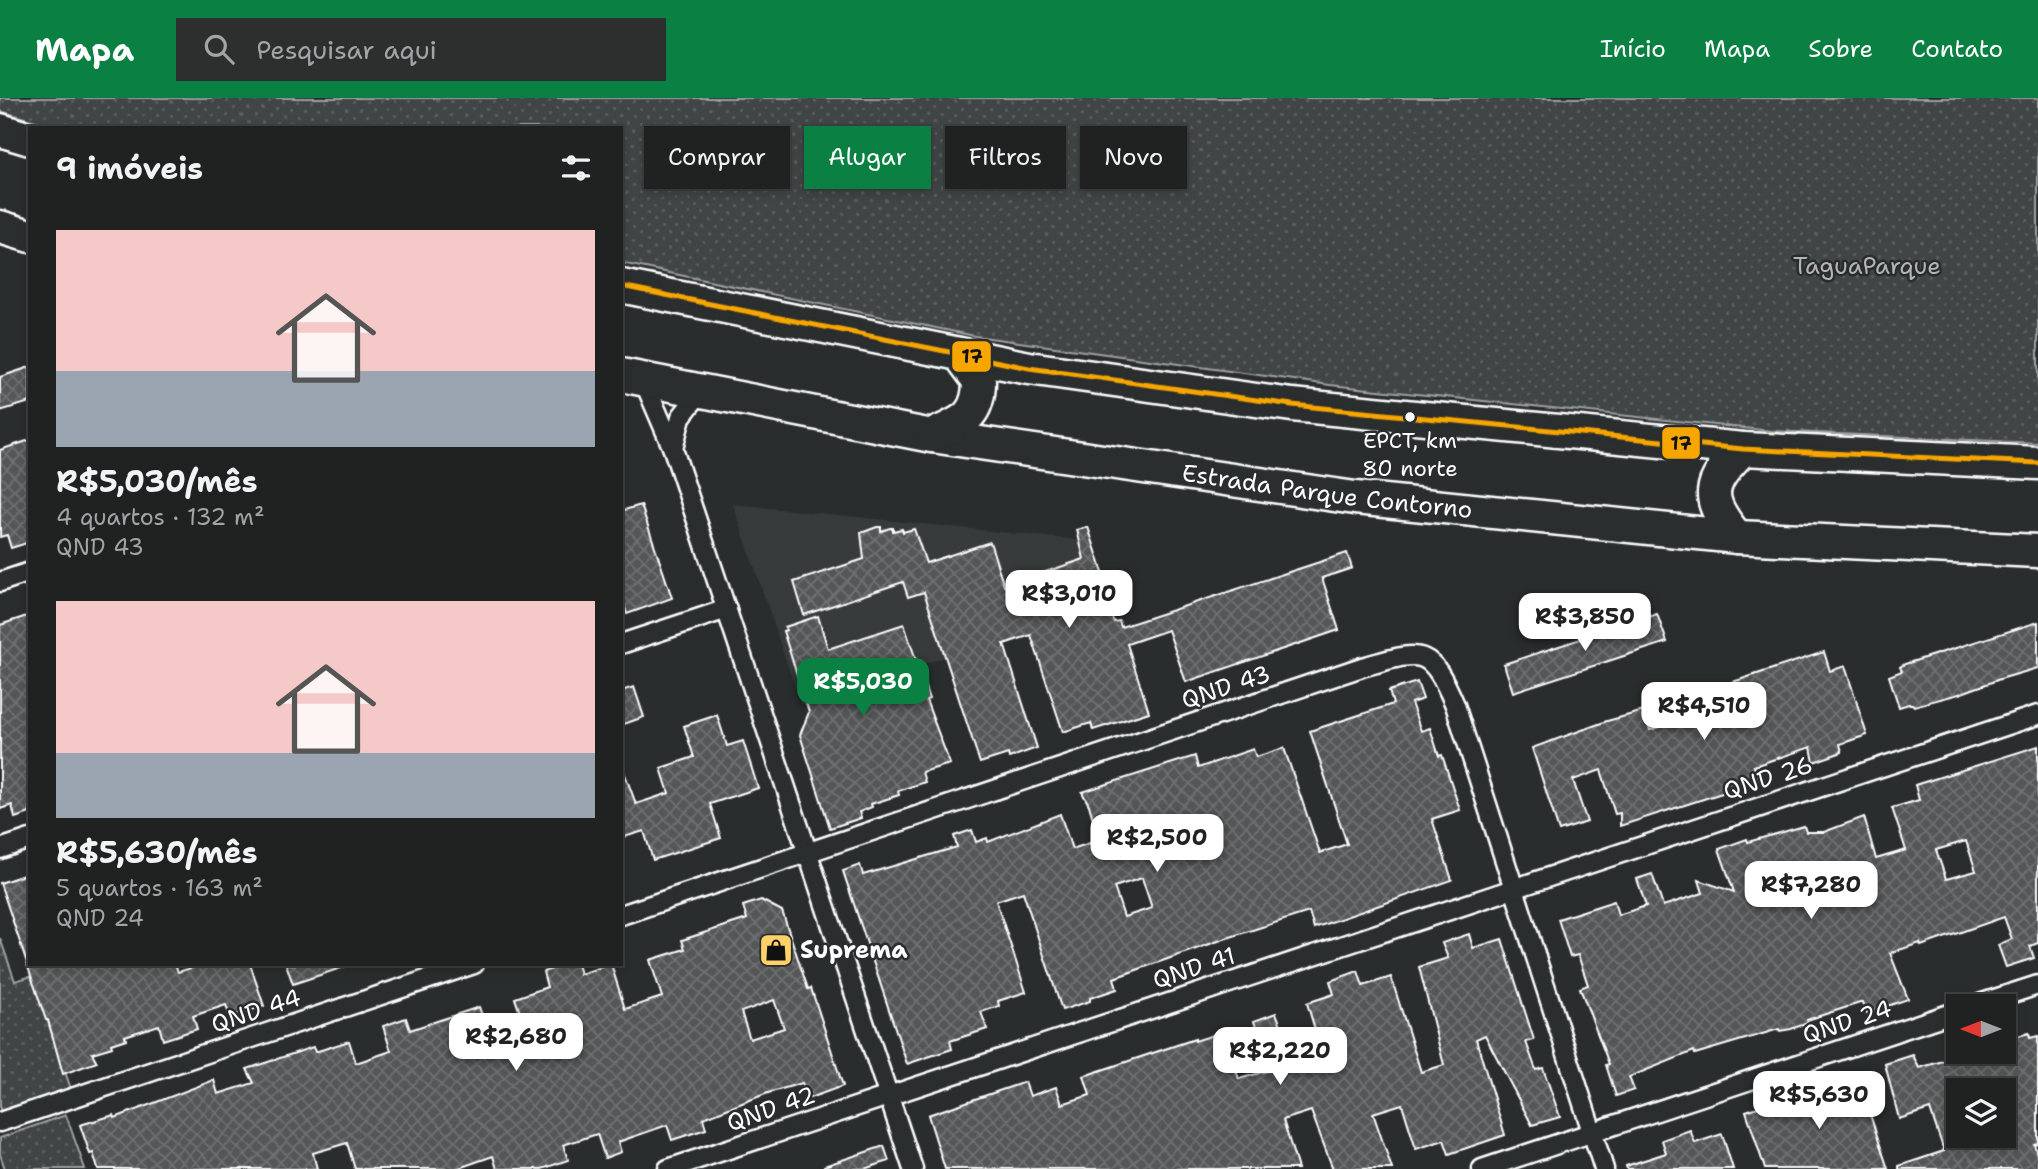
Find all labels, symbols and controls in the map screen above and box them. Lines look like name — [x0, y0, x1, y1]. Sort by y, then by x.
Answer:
search box — [176, 18, 666, 81]
text: Mapa — [35, 27, 134, 72]
icon: search — [200, 30, 238, 68]
text: Pesquisar aqui — [256, 32, 437, 67]
text: Início — [1600, 33, 1666, 65]
text: Mapa — [1704, 33, 1770, 65]
text: Sobre — [1808, 33, 1873, 65]
text: Contato — [1911, 33, 2003, 65]
chip: Comprar — [644, 126, 790, 189]
chip: Alugar — [804, 126, 931, 189]
chip: Filtros — [945, 126, 1066, 189]
chip: Novo — [1080, 126, 1187, 189]
text: 9 imóveis — [56, 148, 203, 189]
icon: filters — [557, 149, 595, 187]
park label: TaguaParque — [1793, 250, 1941, 282]
icon: home — [263, 275, 389, 401]
line badge: 17 — [951, 340, 992, 373]
text: 17 — [961, 344, 983, 369]
marker: EPCT, km 80 norte — [1403, 410, 1417, 424]
place label: EPCT, km 80 norte — [1362, 426, 1458, 483]
line badge: 17 — [1661, 426, 1701, 460]
text: 17 — [1670, 431, 1692, 456]
street label: Estrada Parque Contorno — [1180, 457, 1474, 526]
text: R$5,030/mês — [56, 461, 258, 502]
text: 4 quartos · 132 m² — [56, 502, 264, 532]
text: QND 43 — [56, 532, 144, 562]
pin: R$3,010 — [1004, 570, 1134, 630]
text: R$3,010 — [1021, 578, 1117, 608]
pin: R$3,850 — [1520, 594, 1650, 653]
text: R$3,850 — [1535, 601, 1635, 631]
icon: home — [263, 646, 389, 772]
pin: R$5,030 — [798, 658, 928, 718]
street label: QND 43 — [1177, 658, 1275, 716]
text: R$5,030 — [813, 666, 913, 696]
pin: R$4,510 — [1639, 682, 1769, 742]
text: R$4,510 — [1657, 690, 1751, 720]
street label: QND 26 — [1719, 749, 1817, 807]
pin: R$2,500 — [1092, 814, 1222, 874]
text: R$2,500 — [1106, 822, 1208, 852]
text: R$5,630/mês — [56, 832, 258, 873]
pin: R$7,280 — [1746, 862, 1876, 921]
text: R$7,280 — [1761, 869, 1861, 899]
text: 5 quartos · 163 m² — [56, 873, 263, 903]
text: QND 24 — [56, 903, 144, 933]
shop icon: Suprema — [757, 931, 795, 969]
place label: Suprema — [800, 934, 908, 966]
street label: QND 41 — [1148, 940, 1240, 996]
street label: QND 44 — [207, 981, 305, 1041]
street label: QND 24 — [1798, 993, 1896, 1051]
north arrow — [1946, 994, 2016, 1064]
map controls — [1946, 994, 2016, 1148]
pin: R$2,680 — [451, 1014, 581, 1073]
text: R$2,680 — [465, 1021, 567, 1051]
pin: R$2,220 — [1215, 1028, 1345, 1087]
text: R$2,220 — [1229, 1035, 1331, 1065]
pin: R$5,630 — [1754, 1072, 1884, 1131]
button: layers — [1946, 1078, 2016, 1148]
street label: QND 42 — [722, 1079, 820, 1139]
text: R$5,630 — [1769, 1079, 1869, 1109]

